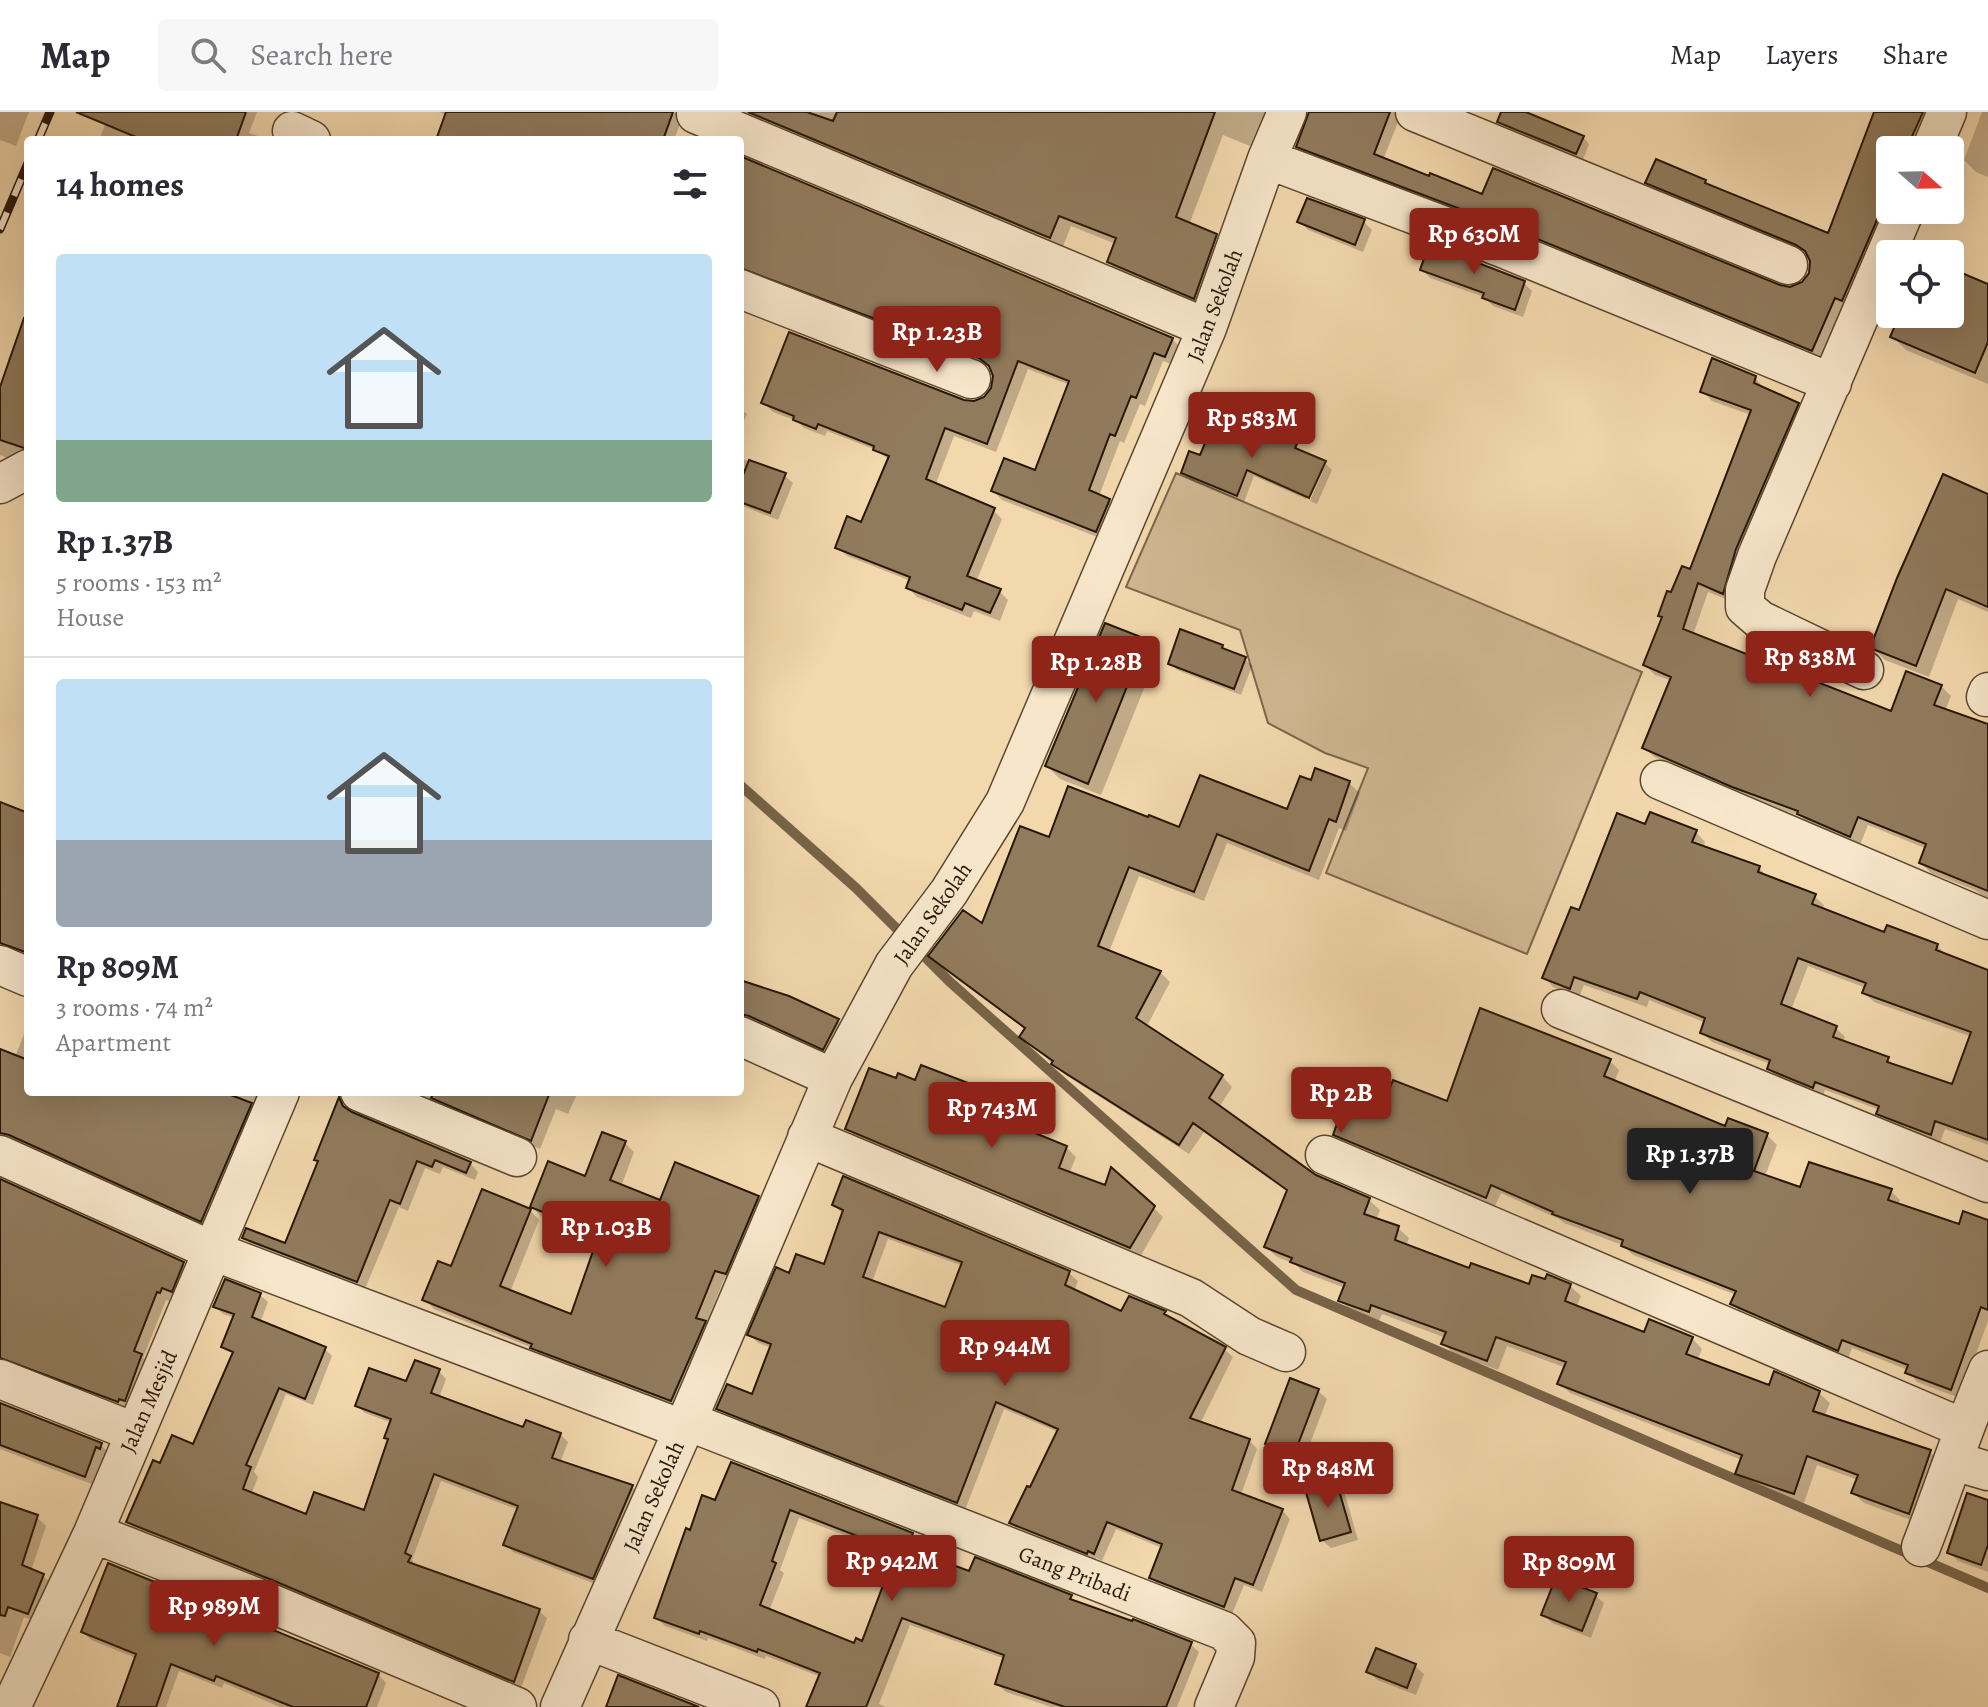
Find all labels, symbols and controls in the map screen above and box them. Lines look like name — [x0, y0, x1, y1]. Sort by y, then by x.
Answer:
search box — [158, 19, 718, 91]
text: Map — [40, 29, 110, 81]
icon: search — [186, 33, 230, 77]
text: Search here — [250, 35, 393, 75]
text: Map — [1670, 36, 1721, 74]
text: Layers — [1765, 36, 1838, 74]
text: Share — [1882, 36, 1948, 74]
north arrow — [1876, 136, 1964, 224]
map controls — [1876, 136, 1964, 328]
text: 14 homes — [56, 161, 184, 208]
icon: filters — [668, 162, 712, 206]
pin: Rp 630M — [1400, 208, 1548, 276]
text: Rp 630M — [1428, 216, 1520, 251]
button: locate — [1876, 240, 1964, 328]
street label: Jalan Sekolah — [1180, 244, 1250, 366]
icon: home — [312, 306, 456, 450]
pin: Rp 1.23B — [854, 306, 1020, 374]
text: Rp 1.23B — [891, 314, 983, 349]
pin: Rp 583M — [1178, 392, 1326, 460]
text: Rp 583M — [1206, 400, 1298, 435]
text: Rp 1.37B — [56, 518, 173, 565]
text: 5 rooms · 153 m² — [56, 565, 222, 600]
text: House — [56, 600, 124, 635]
pin: Rp 838M — [1736, 631, 1884, 699]
pin: Rp 1.28B — [1013, 636, 1179, 704]
text: Rp 838M — [1764, 639, 1856, 674]
text: Rp 1.28B — [1050, 644, 1142, 679]
icon: home — [312, 731, 456, 875]
street label: Jalan Sekolah — [886, 856, 979, 971]
text: Rp 809M — [56, 943, 179, 990]
text: 3 rooms · 74 m² — [56, 990, 213, 1025]
text: Apartment — [56, 1025, 171, 1060]
pin: Rp 2B — [1285, 1067, 1397, 1135]
text: Rp 2B — [1309, 1075, 1373, 1110]
pin: Rp 743M — [918, 1082, 1066, 1150]
text: Rp 743M — [946, 1090, 1038, 1125]
pin: Rp 1.37B — [1607, 1128, 1773, 1196]
text: Rp 1.37B — [1645, 1136, 1735, 1171]
pin: Rp 1.03B — [523, 1201, 689, 1269]
text: Rp 1.03B — [560, 1209, 652, 1244]
pin: Rp 944M — [931, 1320, 1079, 1388]
text: Rp 944M — [959, 1328, 1051, 1363]
street label: Jalan Mesjid — [113, 1345, 185, 1457]
street label: Jalan Sekolah — [616, 1436, 692, 1557]
pin: Rp 848M — [1254, 1442, 1402, 1510]
text: Rp 848M — [1281, 1450, 1375, 1485]
pin: Rp 942M — [818, 1535, 966, 1603]
pin: Rp 809M — [1495, 1536, 1643, 1604]
street label: Gang Pribadi — [1014, 1539, 1135, 1609]
text: Rp 942M — [845, 1543, 939, 1578]
text: Rp 809M — [1522, 1544, 1616, 1579]
pin: Rp 989M — [140, 1580, 288, 1648]
text: Rp 989M — [167, 1588, 261, 1623]

